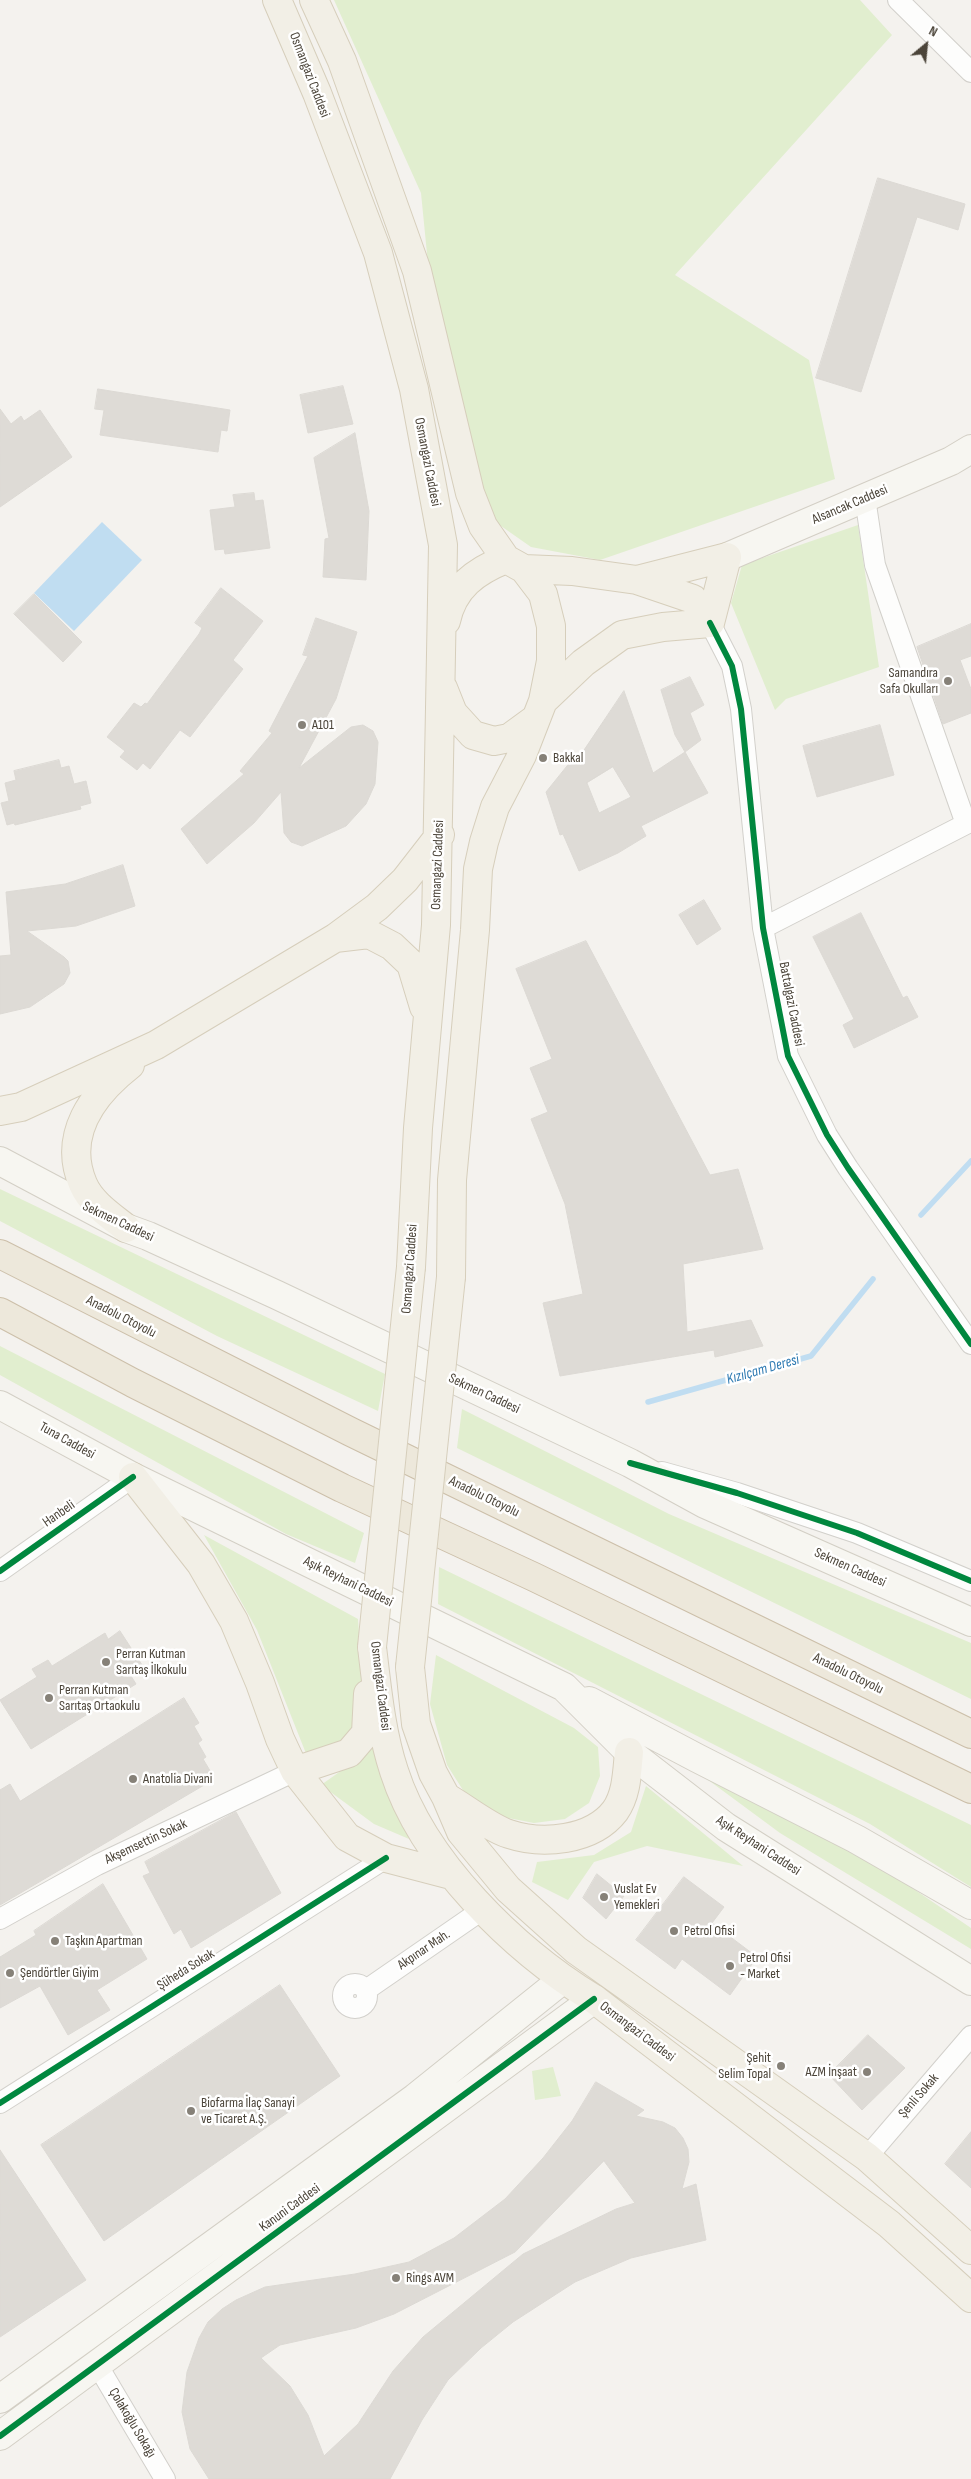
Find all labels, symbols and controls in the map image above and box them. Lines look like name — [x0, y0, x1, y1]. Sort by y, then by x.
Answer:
north arrow — [901, 20, 951, 70]
text: N — [926, 22, 941, 41]
street label: Osmangazi Caddesi — [285, 30, 333, 120]
street label: Osmangazi Caddesi — [410, 416, 444, 508]
street label: Alsancak Caddesi — [810, 482, 890, 528]
place label: Samandıra Safa Okulları — [880, 665, 938, 698]
marker: Samandıra Safa Okulları — [942, 675, 954, 687]
place label: A101 — [312, 717, 334, 733]
marker: A101 — [296, 719, 308, 731]
place label: Bakkal — [553, 750, 583, 766]
marker: Bakkal — [537, 752, 549, 764]
street label: Osmangazi Caddesi — [428, 820, 448, 910]
street label: Battalgazi Caddesi — [775, 960, 807, 1048]
street label: Sekmen Caddesi — [80, 1198, 156, 1246]
street label: Osmangazi Caddesi — [398, 1224, 422, 1314]
street label: Anadolu Otoyolu — [83, 1292, 159, 1342]
water label: Kızılçam Deresi — [725, 1351, 801, 1389]
street label: Sekmen Caddesi — [446, 1370, 522, 1418]
street label: Tuna Caddesi — [36, 1419, 98, 1463]
street label: Anadolu Otoyolu — [446, 1473, 522, 1521]
street label: Hanbeli — [40, 1497, 78, 1531]
street label: Sekmen Caddesi — [812, 1545, 888, 1591]
street label: Aşık Reyhani Caddesi — [300, 1553, 396, 1611]
street label: Osmangazi Caddesi — [366, 1640, 394, 1732]
place label: Perran Kutman Sarıtaş İlkokulu — [116, 1646, 187, 1678]
street label: Anadolu Otoyolu — [810, 1650, 886, 1698]
marker: Perran Kutman Sarıtaş İlkokulu — [100, 1656, 112, 1668]
place label: Perran Kutman Sarıtaş Ortaokulu — [59, 1682, 140, 1714]
marker: Perran Kutman Sarıtaş Ortaokulu — [43, 1692, 55, 1704]
place label: Anatolia Divani — [143, 1771, 212, 1787]
marker: Anatolia Divani — [127, 1773, 139, 1785]
street label: Aşık Reyhani Caddesi — [713, 1812, 803, 1880]
street label: Akşemsettin Sokak — [102, 1816, 190, 1868]
place label: Vuslat Ev Yemekleri — [614, 1881, 660, 1914]
marker: Vuslat Ev Yemekleri — [598, 1891, 610, 1903]
place label: Petrol Ofisi — [684, 1923, 735, 1939]
marker: Petrol Ofisi — [668, 1925, 680, 1937]
street label: Akpınar Mah. — [394, 1926, 454, 1974]
place label: Taşkın Apartman — [65, 1933, 143, 1949]
marker: Taşkın Apartman — [49, 1935, 61, 1947]
street label: Şüheda Sokak — [154, 1946, 218, 1994]
place label: Petrol Ofisi - Market — [740, 1950, 791, 1982]
marker: Petrol Ofisi - Market — [724, 1960, 736, 1972]
place label: Şendörtler Giyim — [20, 1965, 99, 1981]
marker: Şendörtler Giyim — [4, 1967, 16, 1979]
street label: Osmangazi Caddesi — [596, 1998, 678, 2066]
place label: Şehit Selim Topal — [718, 2050, 771, 2082]
marker: Şehit Selim Topal — [775, 2060, 787, 2072]
place label: AZM İnşaat — [806, 2064, 857, 2080]
marker: AZM İnşaat — [861, 2066, 873, 2078]
street label: Şenli Sokak — [895, 2070, 943, 2122]
place label: Biofarma İlaç Sanayi ve Ticaret A.Ş. — [201, 2095, 295, 2128]
marker: Biofarma İlaç Sanayi ve Ticaret A.Ş. — [185, 2105, 197, 2117]
street label: Kanuni Caddesi — [256, 2180, 324, 2236]
place label: Rings AVM — [406, 2270, 454, 2286]
marker: Rings AVM — [390, 2272, 402, 2284]
street label: Çolakoğlu Sokağı — [105, 2385, 159, 2461]

